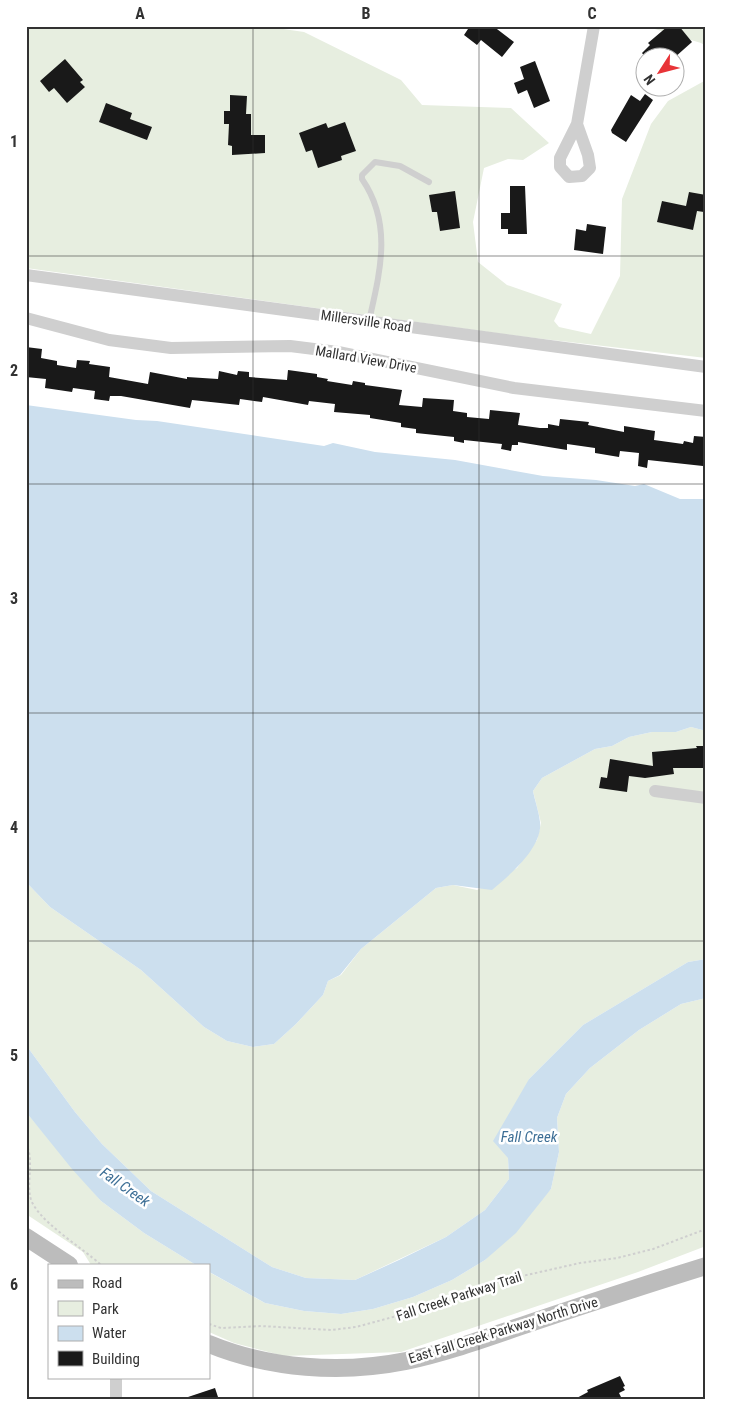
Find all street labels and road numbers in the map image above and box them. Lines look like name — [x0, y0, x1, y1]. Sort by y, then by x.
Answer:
street label: Millersville Road — [320, 307, 412, 335]
street label: Mallard View Drive — [314, 342, 418, 376]
street label: Fall Creek Parkway Trail — [394, 1268, 524, 1324]
street label: East Fall Creek Parkway North Drive — [406, 1293, 600, 1366]

